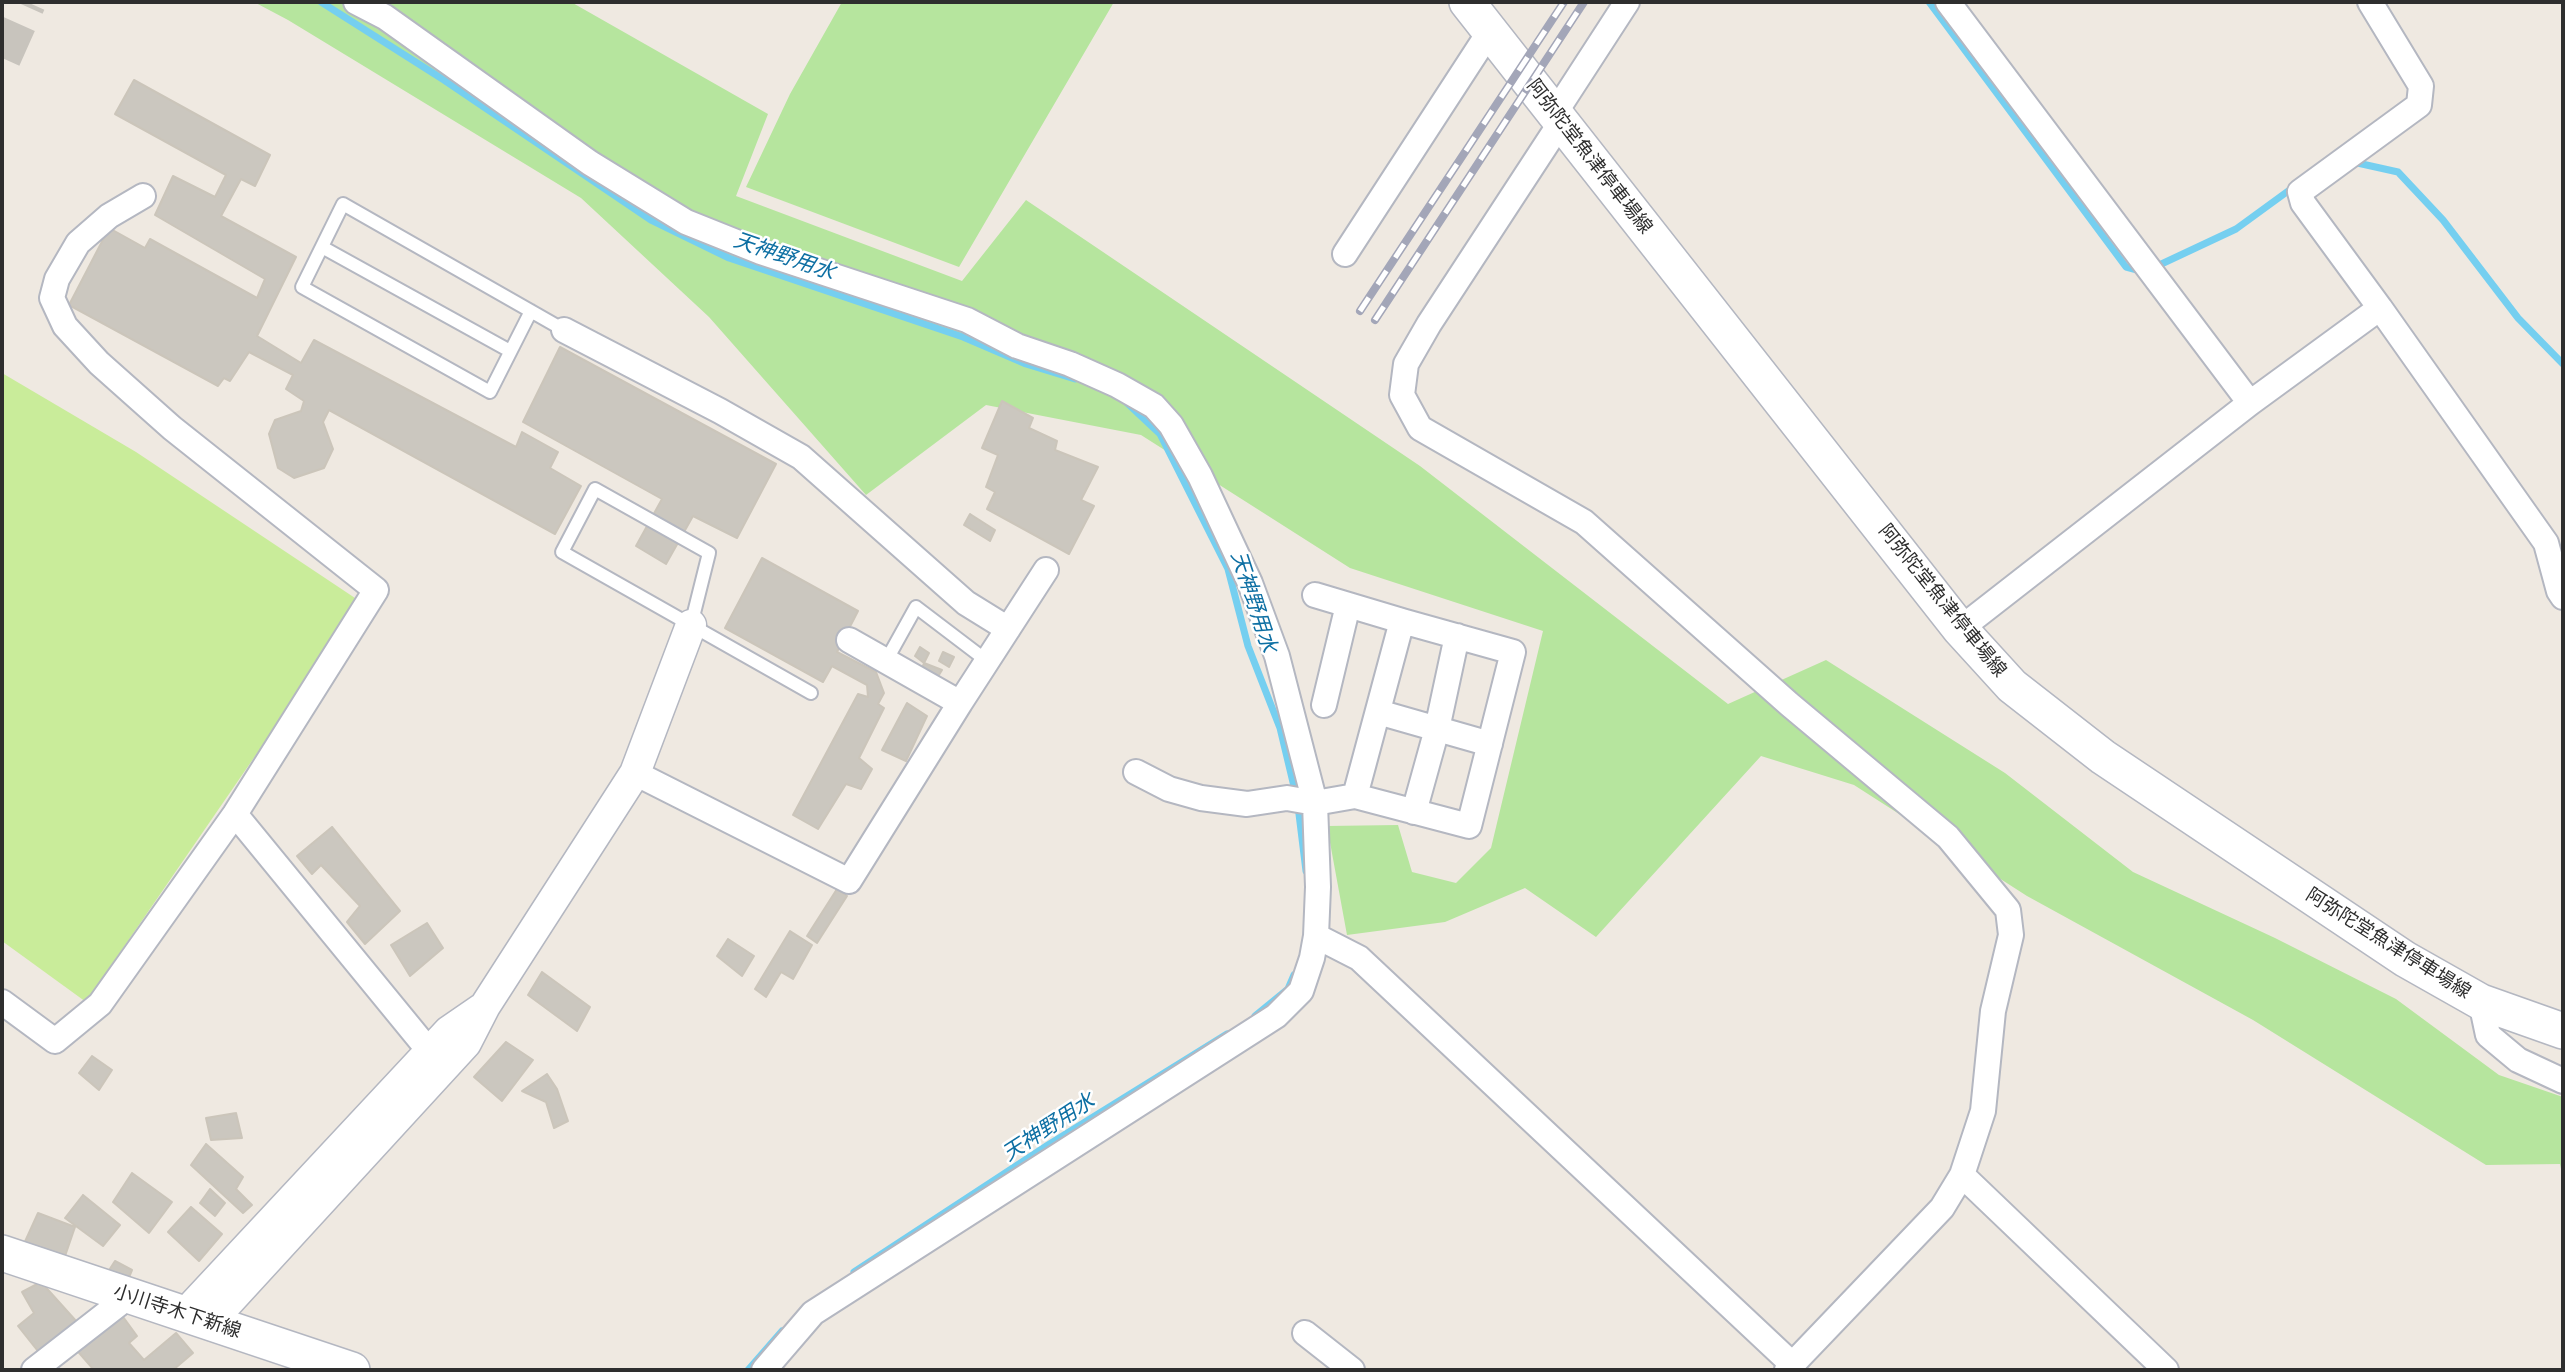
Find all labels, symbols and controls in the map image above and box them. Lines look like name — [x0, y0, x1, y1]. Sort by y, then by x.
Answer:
street label: 阿弥陀堂魚津停車場線 — [1522, 75, 1656, 239]
water label: 天神野用水 — [730, 228, 838, 286]
street label: 阿弥陀堂魚津停車場線 — [1873, 520, 2011, 682]
water label: 天神野用水 — [1225, 548, 1281, 656]
street label: 阿弥陀堂魚津停車場線 — [2301, 884, 2475, 1004]
water label: 天神野用水 — [998, 1089, 1100, 1167]
street label: 小川寺木下新線 — [110, 1281, 244, 1343]

